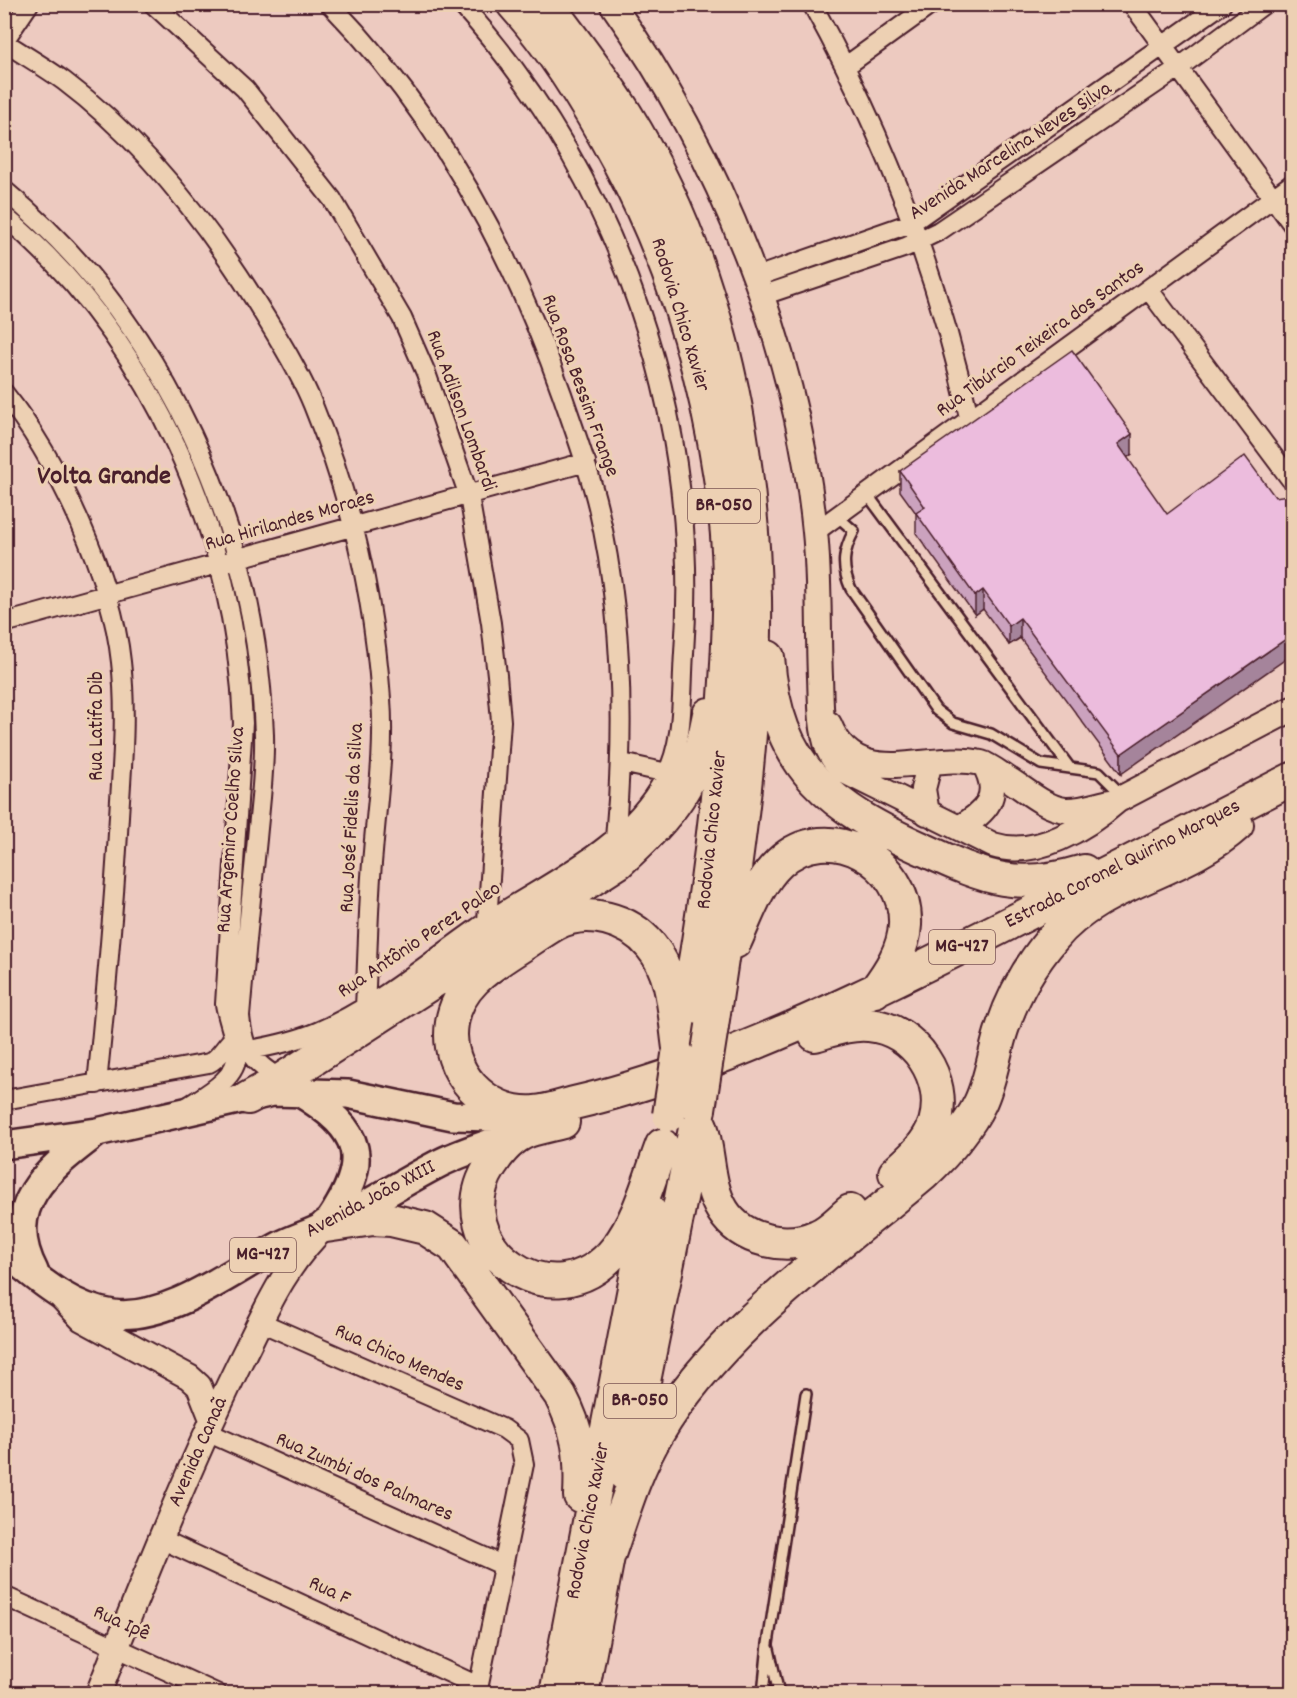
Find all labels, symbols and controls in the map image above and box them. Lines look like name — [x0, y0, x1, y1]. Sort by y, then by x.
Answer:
street label: Avenida Marcelina Neves Silva — [904, 74, 1119, 229]
street label: Rodovia Chico Xavier — [641, 234, 717, 396]
street label: Rua Tibúrcio Teixeira dos Santos — [931, 254, 1151, 426]
street label: Rua Rosa Bessim Frange — [532, 291, 626, 481]
street label: Rua Adilson Lombardi — [417, 326, 503, 496]
district label: Volta Grande — [37, 458, 171, 497]
street label: Rua Hirilandes Moraes — [202, 483, 378, 561]
road number: BR-050 — [688, 489, 760, 523]
street label: Rua Latifa Dib — [83, 671, 113, 781]
street label: Rua José Fidelis da Silva — [333, 721, 373, 913]
street label: Rua Argemiro Coelho Silva — [210, 725, 254, 934]
street label: Rodovia Chico Xavier — [690, 749, 736, 911]
street label: Estrada Coronel Quirino Marques — [1000, 792, 1246, 938]
street label: Rua Antônio Perez Paleo — [332, 875, 508, 1007]
road number: MG-427 — [929, 930, 995, 964]
street label: Avenida João XXIII — [301, 1153, 442, 1247]
road number: MG-427 — [230, 1238, 296, 1272]
street label: Rua Chico Mendes — [329, 1317, 469, 1401]
road number: BR-050 — [604, 1384, 676, 1418]
street label: Avenida Canaã — [161, 1392, 237, 1512]
street label: Rua Zumbi dos Palmares — [270, 1425, 458, 1531]
street label: Rodovia Chico Xavier — [559, 1440, 619, 1602]
street label: Rua F — [303, 1569, 356, 1615]
street label: Rua Ipê — [88, 1598, 154, 1650]

